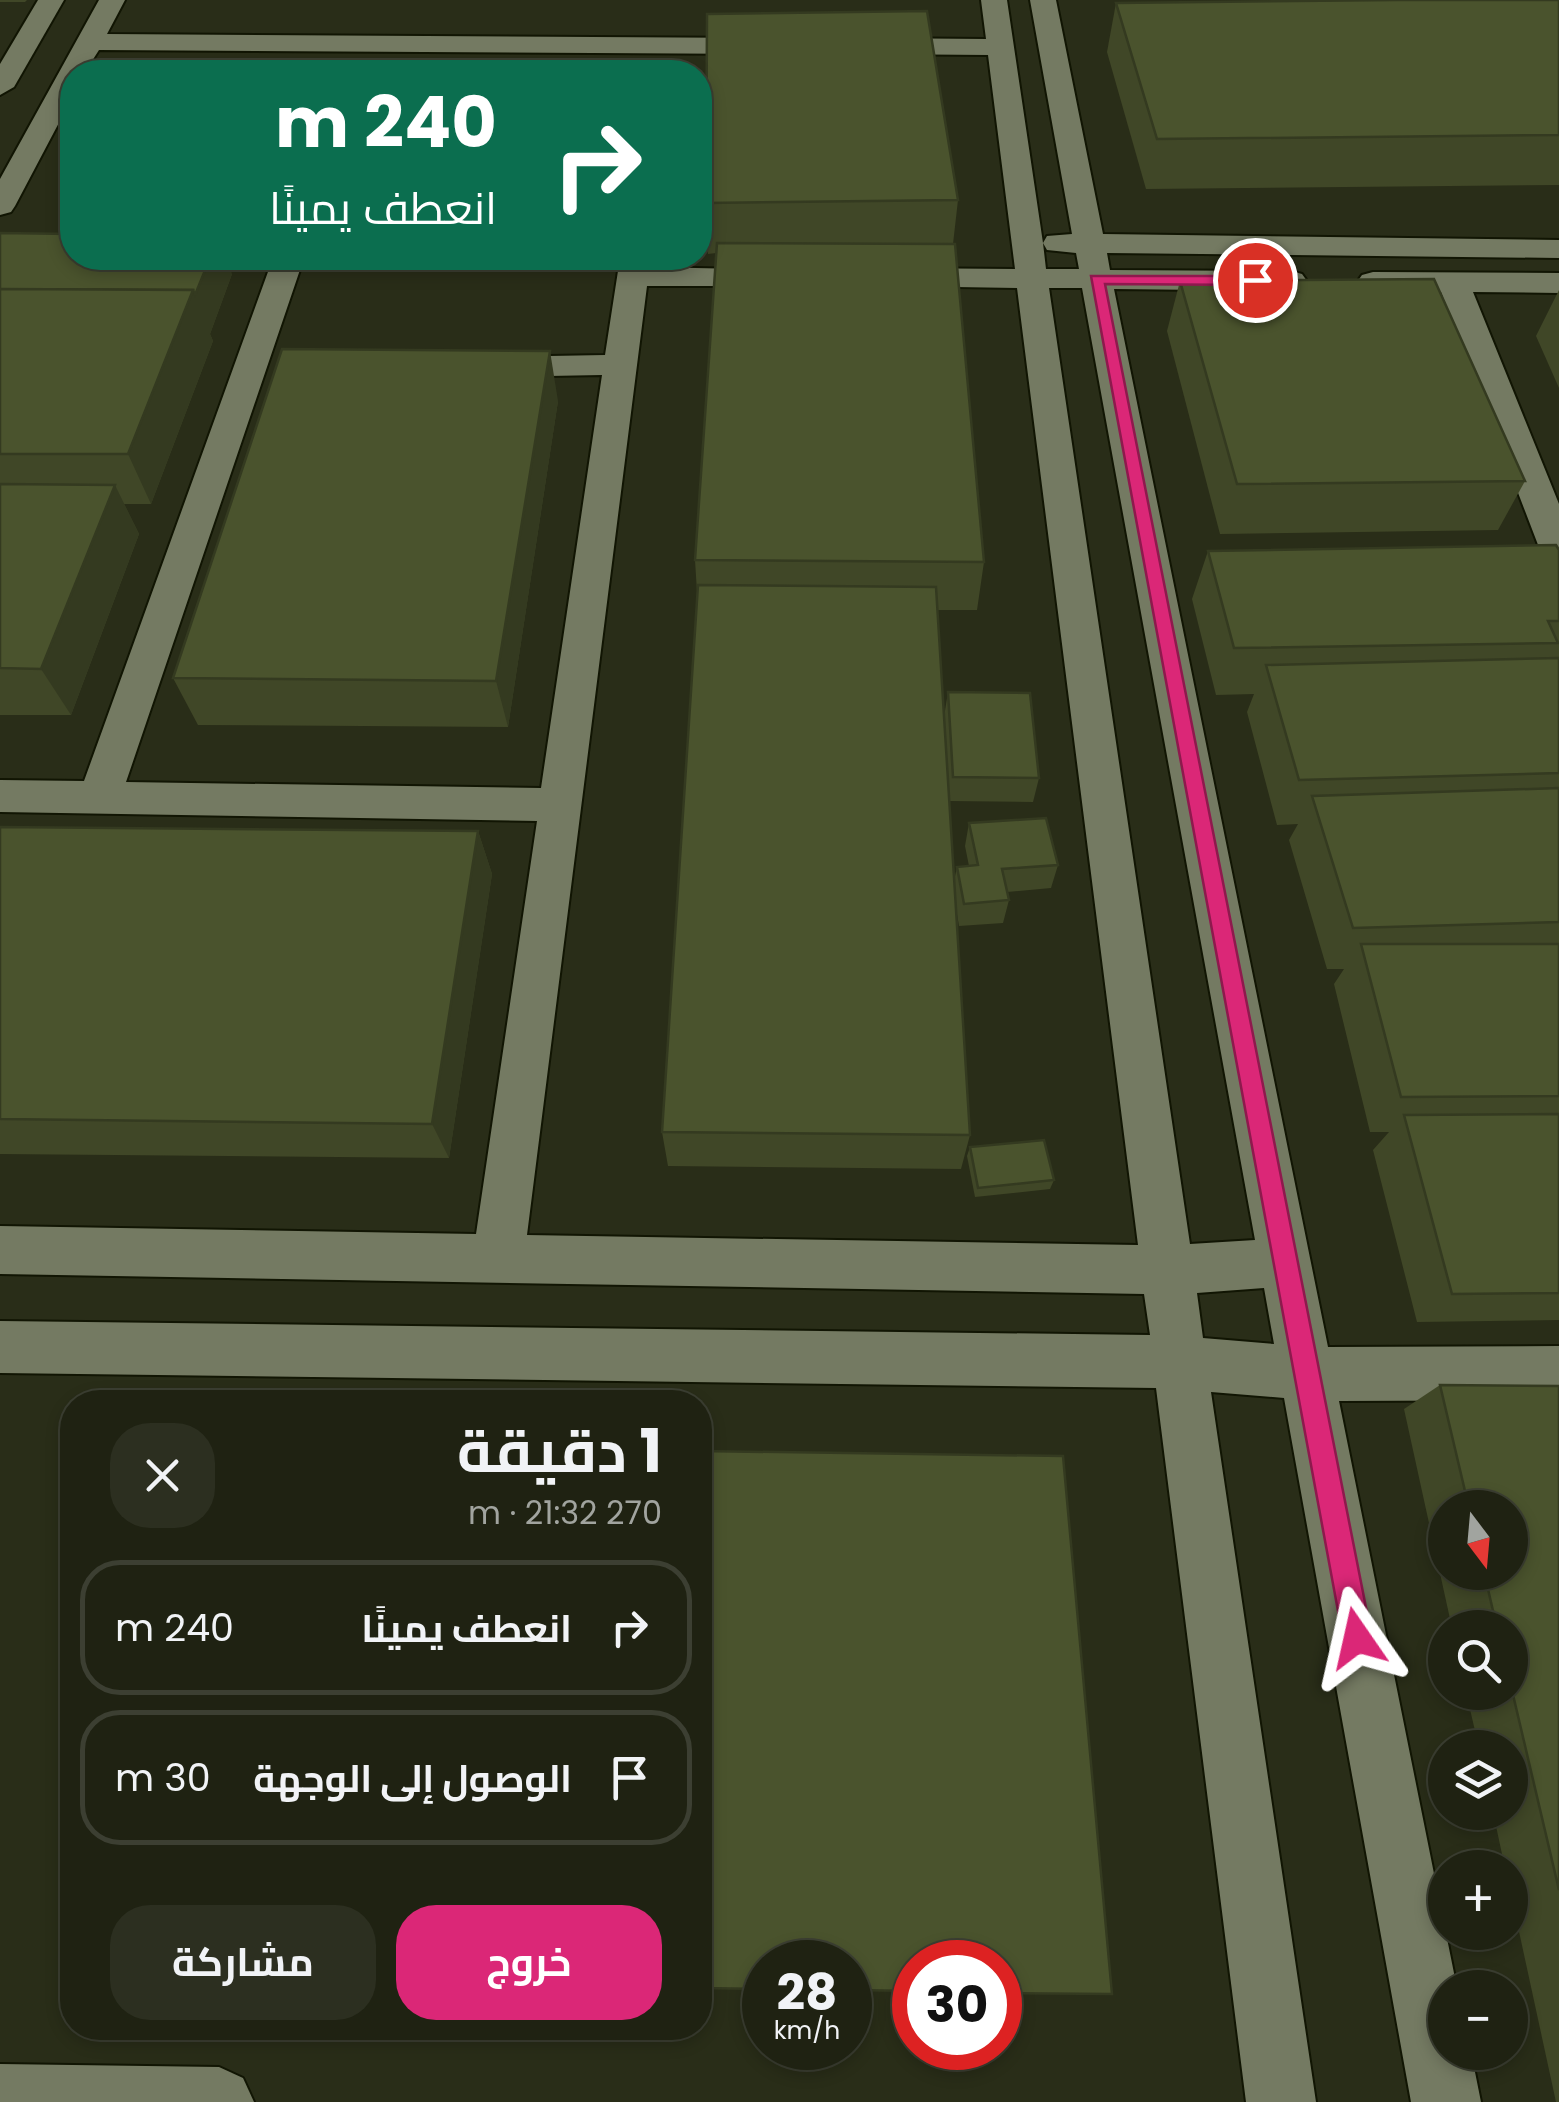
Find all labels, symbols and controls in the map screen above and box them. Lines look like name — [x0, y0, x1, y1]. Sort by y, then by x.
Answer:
text: 240 m — [275, 73, 497, 172]
icon: right — [532, 100, 662, 230]
text: انعطف يمينًا — [269, 177, 497, 240]
pin — [1213, 238, 1298, 323]
icon: arrive — [1228, 253, 1283, 308]
text: 1 دقيقة — [457, 1409, 662, 1493]
button: close — [110, 1423, 215, 1528]
text: 270 m · 21:32 — [468, 1490, 662, 1535]
north arrow — [1428, 1490, 1528, 1590]
map controls — [1428, 1490, 1528, 2070]
position arrow — [1305, 1586, 1409, 1690]
icon: right — [602, 1600, 657, 1655]
text: 240 m — [115, 1601, 234, 1654]
text: انعطف يمينًا — [361, 1602, 572, 1655]
button: search — [1428, 1610, 1528, 1710]
button: layers — [1428, 1730, 1528, 1830]
icon: arrive — [602, 1750, 657, 1805]
text: 30 m — [115, 1751, 211, 1804]
text: الوصول إلى الوجهة — [253, 1752, 572, 1805]
button: + — [1428, 1850, 1528, 1950]
button: مشاركة — [110, 1905, 376, 2020]
button: خروج — [396, 1905, 662, 2020]
speed limit sign: 30 — [892, 1940, 1022, 2070]
text: 28 — [777, 1957, 837, 2028]
button: − — [1428, 1970, 1528, 2070]
text: km/h — [774, 2013, 840, 2048]

